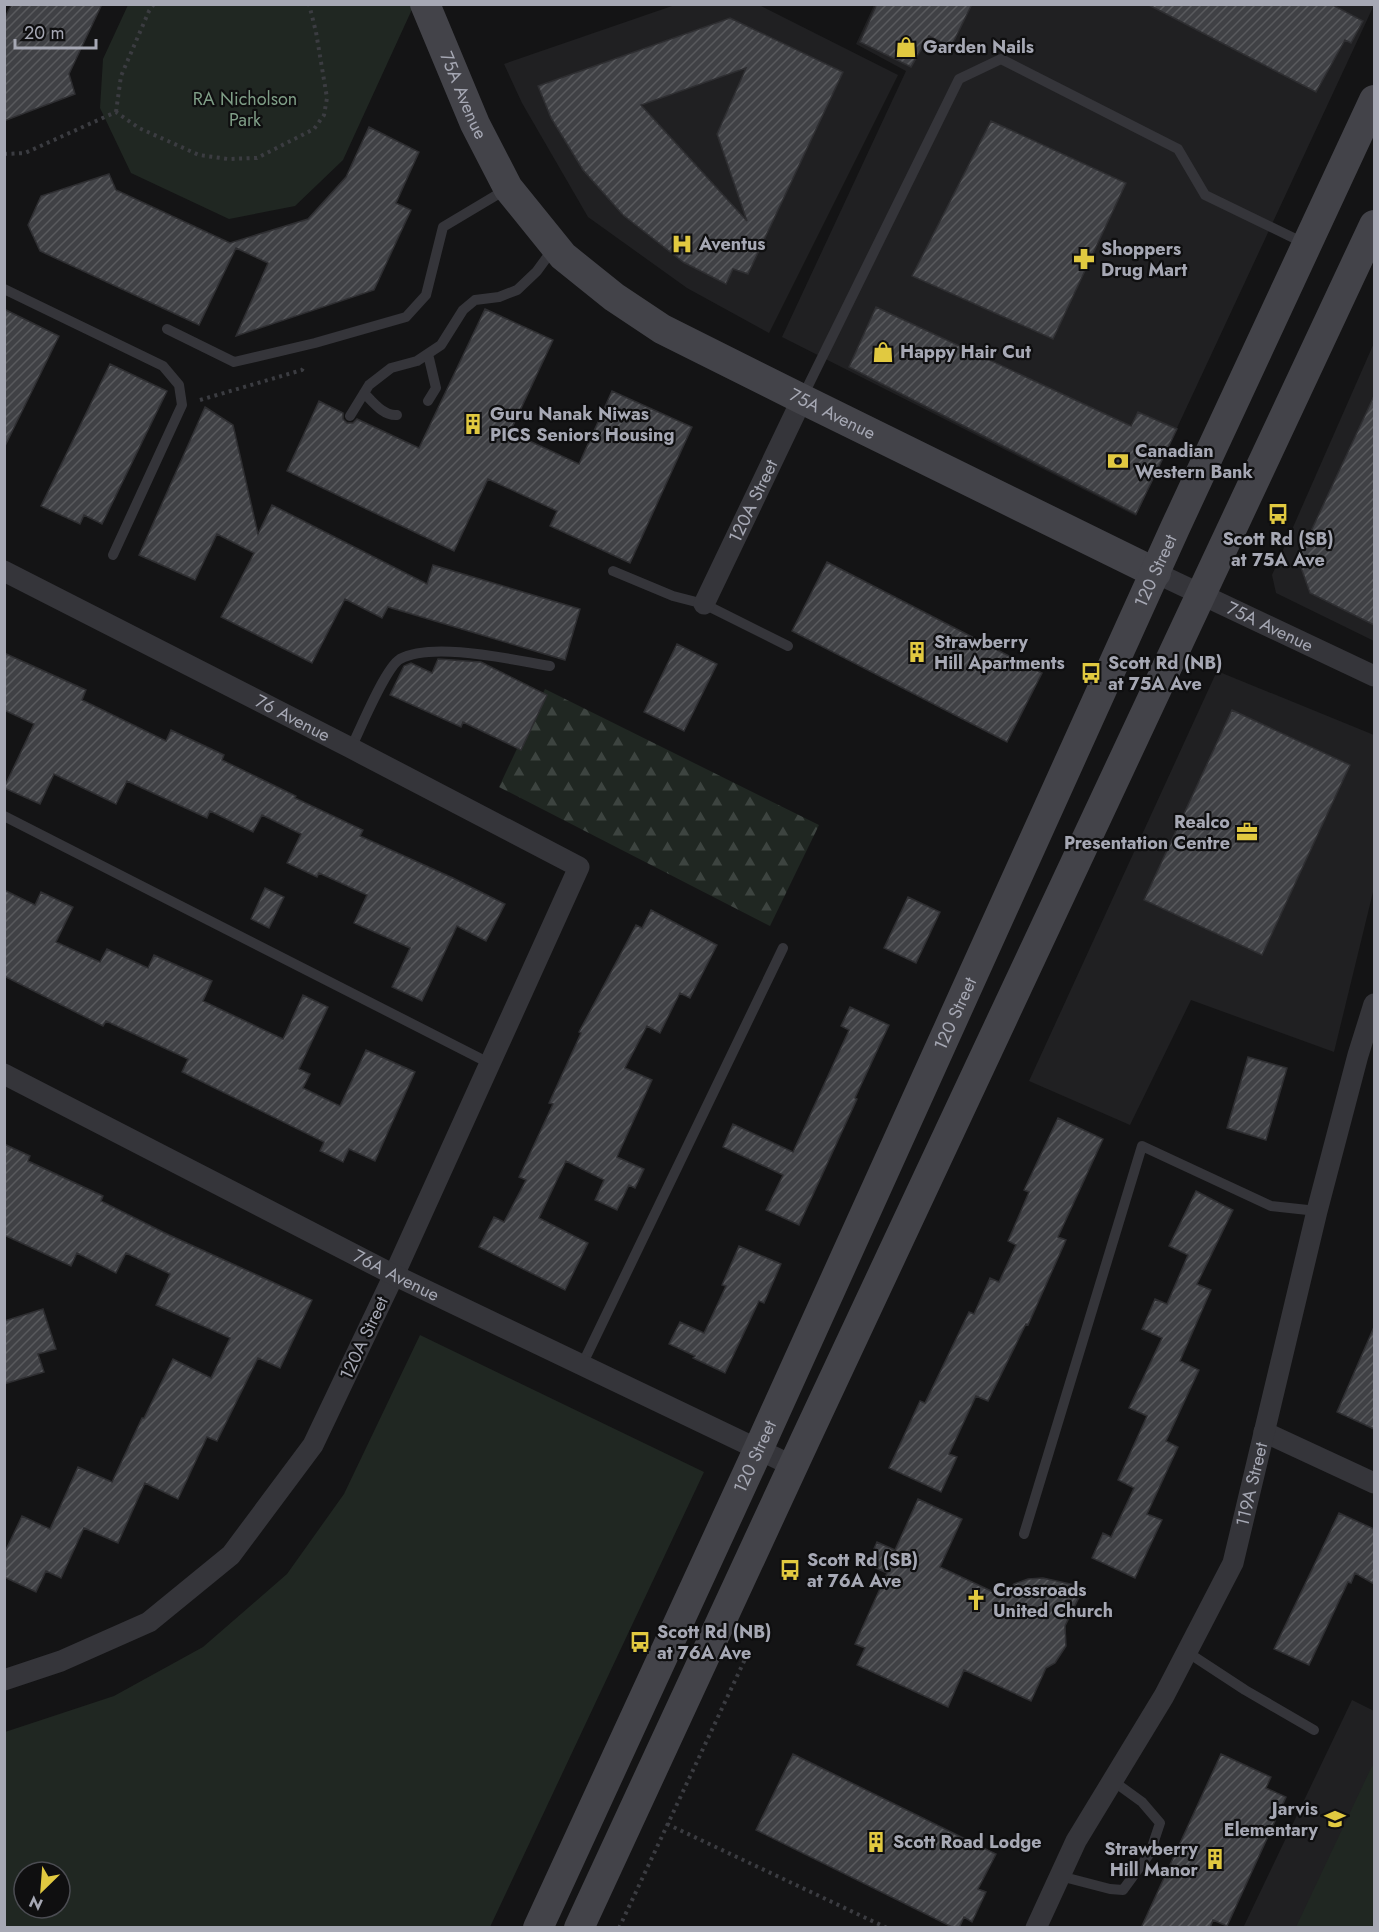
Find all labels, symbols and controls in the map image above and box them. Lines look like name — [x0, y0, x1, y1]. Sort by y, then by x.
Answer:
scale bar — [15, 12, 96, 50]
text: 20 m — [24, 20, 64, 46]
place label: Garden Nails — [923, 34, 1034, 60]
shop icon: Garden Nails — [894, 35, 918, 59]
street label: 75A Avenue — [433, 47, 494, 144]
park label: RA Nicholson Park — [193, 86, 297, 133]
place label: Aventus — [698, 231, 766, 257]
hospital icon: Aventus — [670, 232, 694, 256]
place label: Shoppers Drug Mart — [1101, 236, 1187, 283]
pharmacy icon: Shoppers Drug Mart — [1072, 247, 1096, 271]
place label: Happy Hair Cut — [900, 339, 1031, 365]
shop icon: Happy Hair Cut — [871, 340, 895, 364]
street label: 75A Avenue — [785, 382, 880, 446]
place label: Guru Nanak Niwas PICS Seniors Housing — [490, 401, 674, 448]
building icon: Guru Nanak Niwas PICS Seniors Housing — [461, 412, 485, 436]
place label: Canadian Western Bank — [1135, 438, 1253, 485]
bank icon: Canadian Western Bank — [1106, 449, 1130, 473]
street label: 120A Street — [722, 455, 784, 547]
bus stop icon: Scott Rd (SB) at 75A Ave — [1266, 502, 1290, 526]
place label: Scott Rd (SB) at 75A Ave — [1222, 526, 1334, 573]
street label: 120 Street — [1128, 530, 1184, 612]
street label: 75A Avenue — [1222, 595, 1318, 658]
place label: Strawberry Hill Apartments — [934, 629, 1065, 676]
building icon: Strawberry Hill Apartments — [905, 640, 929, 664]
place label: Scott Rd (NB) at 75A Ave — [1108, 650, 1222, 697]
bus stop icon: Scott Rd (NB) at 75A Ave — [1079, 661, 1103, 685]
street label: 76 Avenue — [250, 688, 335, 748]
place label: Realco Presentation Centre — [1064, 809, 1230, 856]
office icon: Realco Presentation Centre — [1235, 820, 1259, 844]
street label: 120 Street — [927, 972, 983, 1054]
street label: 76A Avenue — [349, 1243, 444, 1308]
street label: 120A Street — [333, 1291, 395, 1384]
street label: 120 Street — [727, 1415, 783, 1497]
street label: 119A Street — [1229, 1439, 1274, 1529]
place label: Scott Rd (SB) at 76A Ave — [807, 1547, 918, 1594]
bus stop icon: Scott Rd (SB) at 76A Ave — [778, 1558, 802, 1582]
place label: Crossroads United Church — [993, 1577, 1113, 1624]
church icon: Crossroads United Church — [964, 1588, 988, 1612]
place label: Scott Rd (NB) at 76A Ave — [657, 1619, 771, 1666]
bus stop icon: Scott Rd (NB) at 76A Ave — [628, 1630, 652, 1654]
place label: Jarvis Elementary — [1224, 1796, 1319, 1843]
school or university icon: Jarvis Elementary — [1323, 1807, 1347, 1831]
place label: Scott Road Lodge — [893, 1829, 1042, 1855]
building icon: Scott Road Lodge — [864, 1830, 888, 1854]
place label: Strawberry Hill Manor — [1104, 1836, 1199, 1883]
building icon: Strawberry Hill Manor — [1203, 1847, 1227, 1871]
north arrow — [12, 1860, 72, 1920]
text: N — [25, 1890, 46, 1916]

